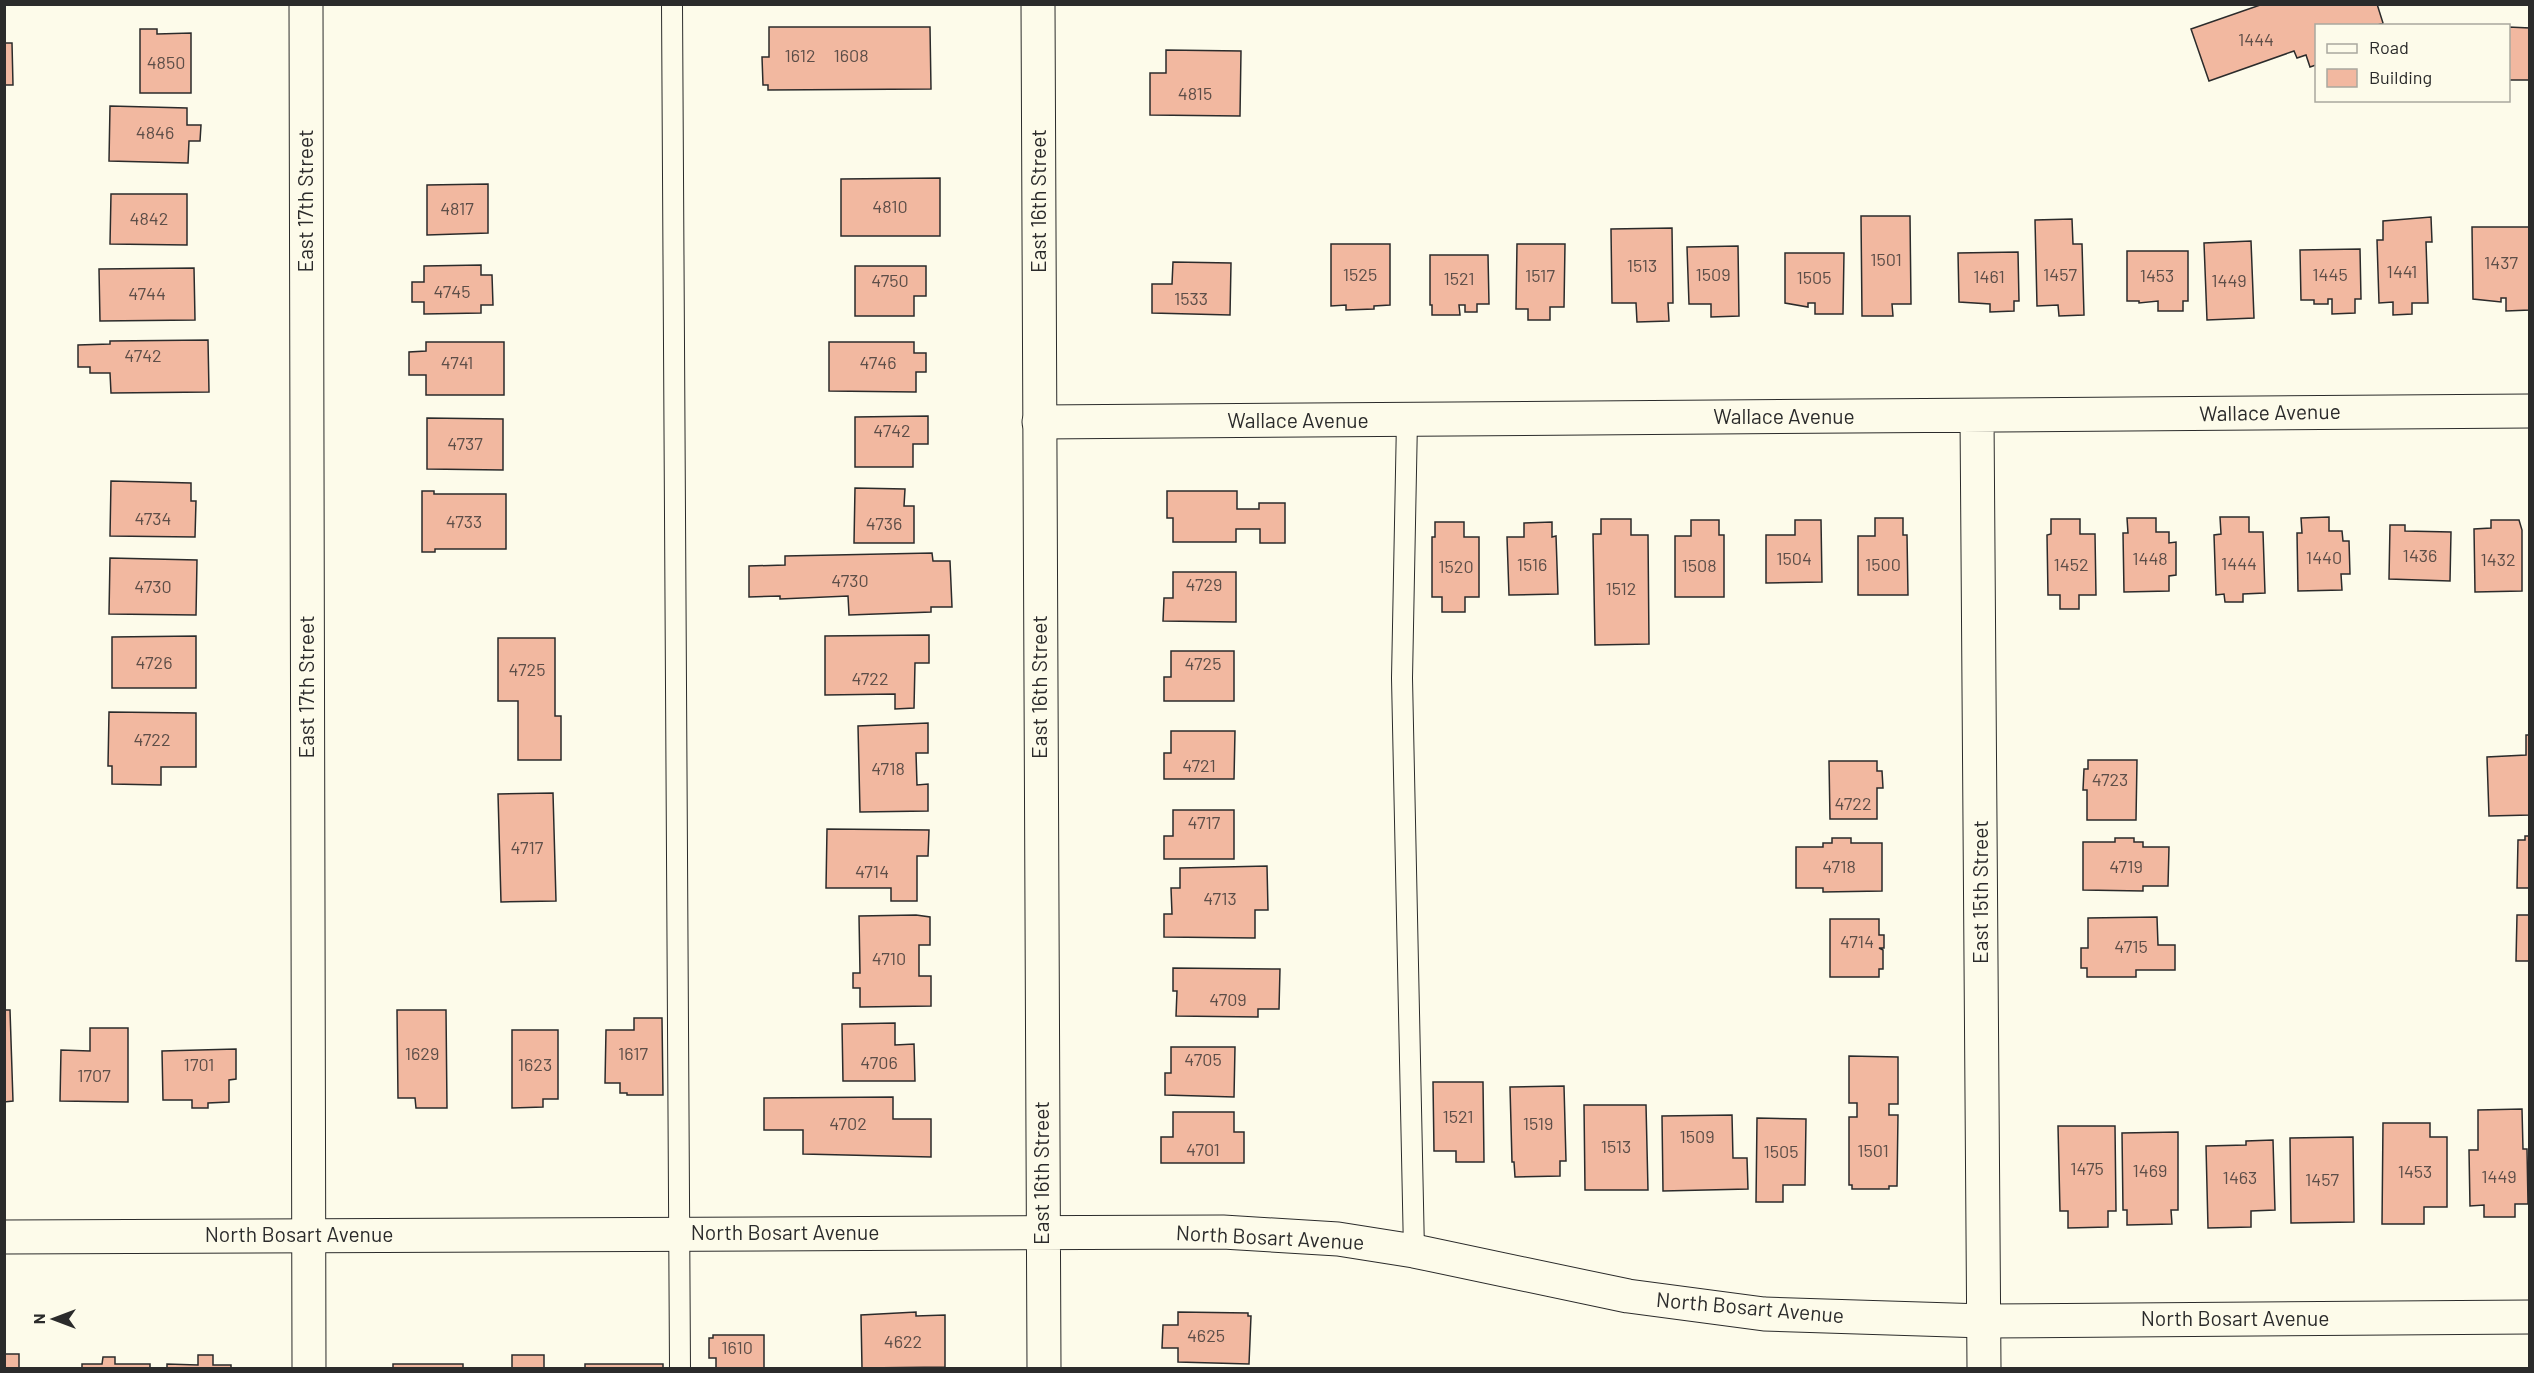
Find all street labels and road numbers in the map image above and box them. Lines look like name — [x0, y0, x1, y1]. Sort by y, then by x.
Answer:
street label: East 17th Street — [292, 129, 317, 273]
street label: East 16th Street — [1025, 129, 1050, 273]
street label: Wallace Avenue — [2199, 398, 2341, 425]
street label: Wallace Avenue — [1713, 403, 1855, 428]
street label: Wallace Avenue — [1227, 407, 1369, 432]
street label: East 17th Street — [293, 615, 318, 759]
street label: East 16th Street — [1026, 615, 1051, 759]
street label: East 15th Street — [1967, 820, 1992, 964]
street label: East 16th Street — [1028, 1101, 1053, 1245]
street label: North Bosart Avenue — [691, 1219, 879, 1244]
street label: North Bosart Avenue — [1175, 1219, 1365, 1254]
street label: North Bosart Avenue — [205, 1221, 393, 1246]
street label: North Bosart Avenue — [1655, 1286, 1845, 1327]
street label: North Bosart Avenue — [2141, 1305, 2329, 1330]

